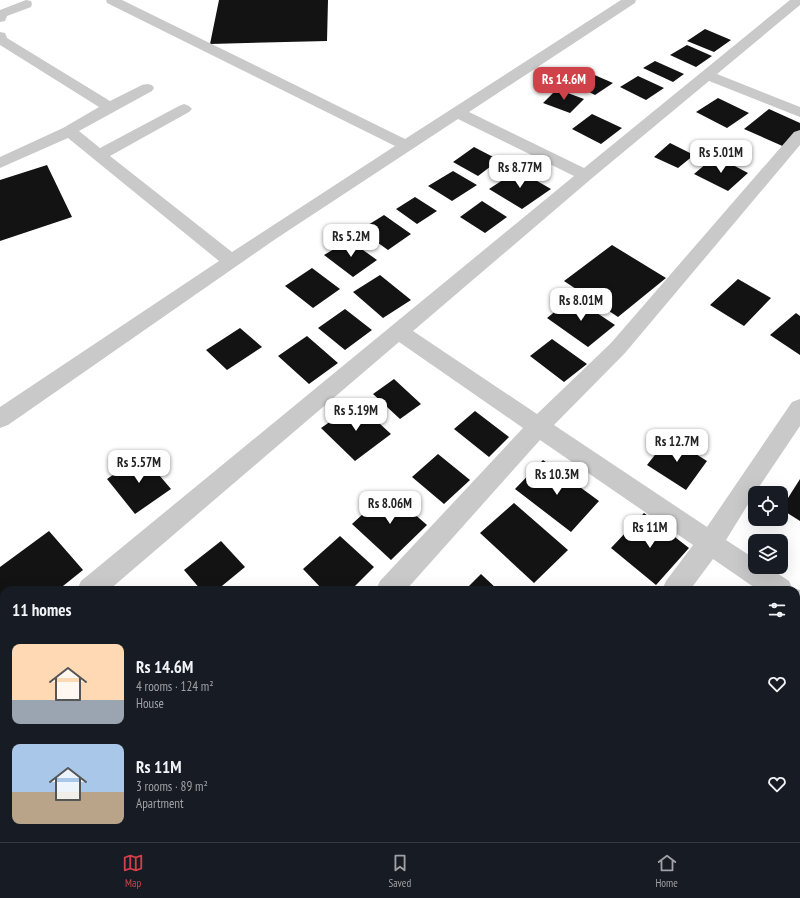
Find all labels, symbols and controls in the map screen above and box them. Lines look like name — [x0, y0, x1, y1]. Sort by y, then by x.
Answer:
pin: Rs 14.6M — [523, 67, 605, 101]
text: Rs 14.6M — [542, 71, 586, 88]
pin: Rs 5.01M — [680, 140, 762, 174]
text: Rs 5.01M — [699, 144, 743, 161]
pin: Rs 8.77M — [479, 155, 561, 189]
text: Rs 8.77M — [498, 159, 542, 176]
pin: Rs 5.2M — [314, 224, 388, 258]
text: Rs 5.2M — [332, 228, 370, 245]
pin: Rs 8.01M — [540, 288, 622, 322]
text: Rs 8.01M — [559, 292, 603, 309]
pin: Rs 5.19M — [315, 398, 397, 432]
text: Rs 5.19M — [334, 402, 378, 419]
pin: Rs 12.7M — [636, 429, 718, 463]
text: Rs 12.7M — [655, 433, 699, 450]
pin: Rs 5.57M — [98, 450, 180, 484]
text: Rs 5.57M — [117, 454, 161, 471]
pin: Rs 10.3M — [516, 462, 598, 496]
text: Rs 10.3M — [535, 466, 579, 483]
map controls — [748, 486, 788, 574]
button: locate — [748, 486, 788, 526]
pin: Rs 8.06M — [349, 491, 431, 525]
text: Rs 8.06M — [368, 495, 412, 512]
pin: Rs 11M — [617, 515, 683, 549]
text: Rs 11M — [633, 519, 667, 536]
button: layers — [748, 534, 788, 574]
text: 11 homes — [12, 599, 71, 621]
icon: filters — [766, 599, 788, 621]
text: Rs 14.6M — [136, 656, 193, 678]
icon: home — [44, 660, 92, 708]
icon: heart — [766, 673, 788, 695]
text: 4 rooms · 124 m² — [136, 678, 214, 695]
text: House — [136, 695, 164, 712]
text: Rs 11M — [136, 756, 182, 778]
icon: home — [44, 760, 92, 808]
icon: heart — [766, 773, 788, 795]
text: 3 rooms · 89 m² — [136, 778, 208, 795]
text: Apartment — [136, 795, 184, 812]
tab: Map — [122, 852, 144, 890]
tab: Saved — [388, 852, 411, 890]
tab: Home — [655, 852, 678, 890]

